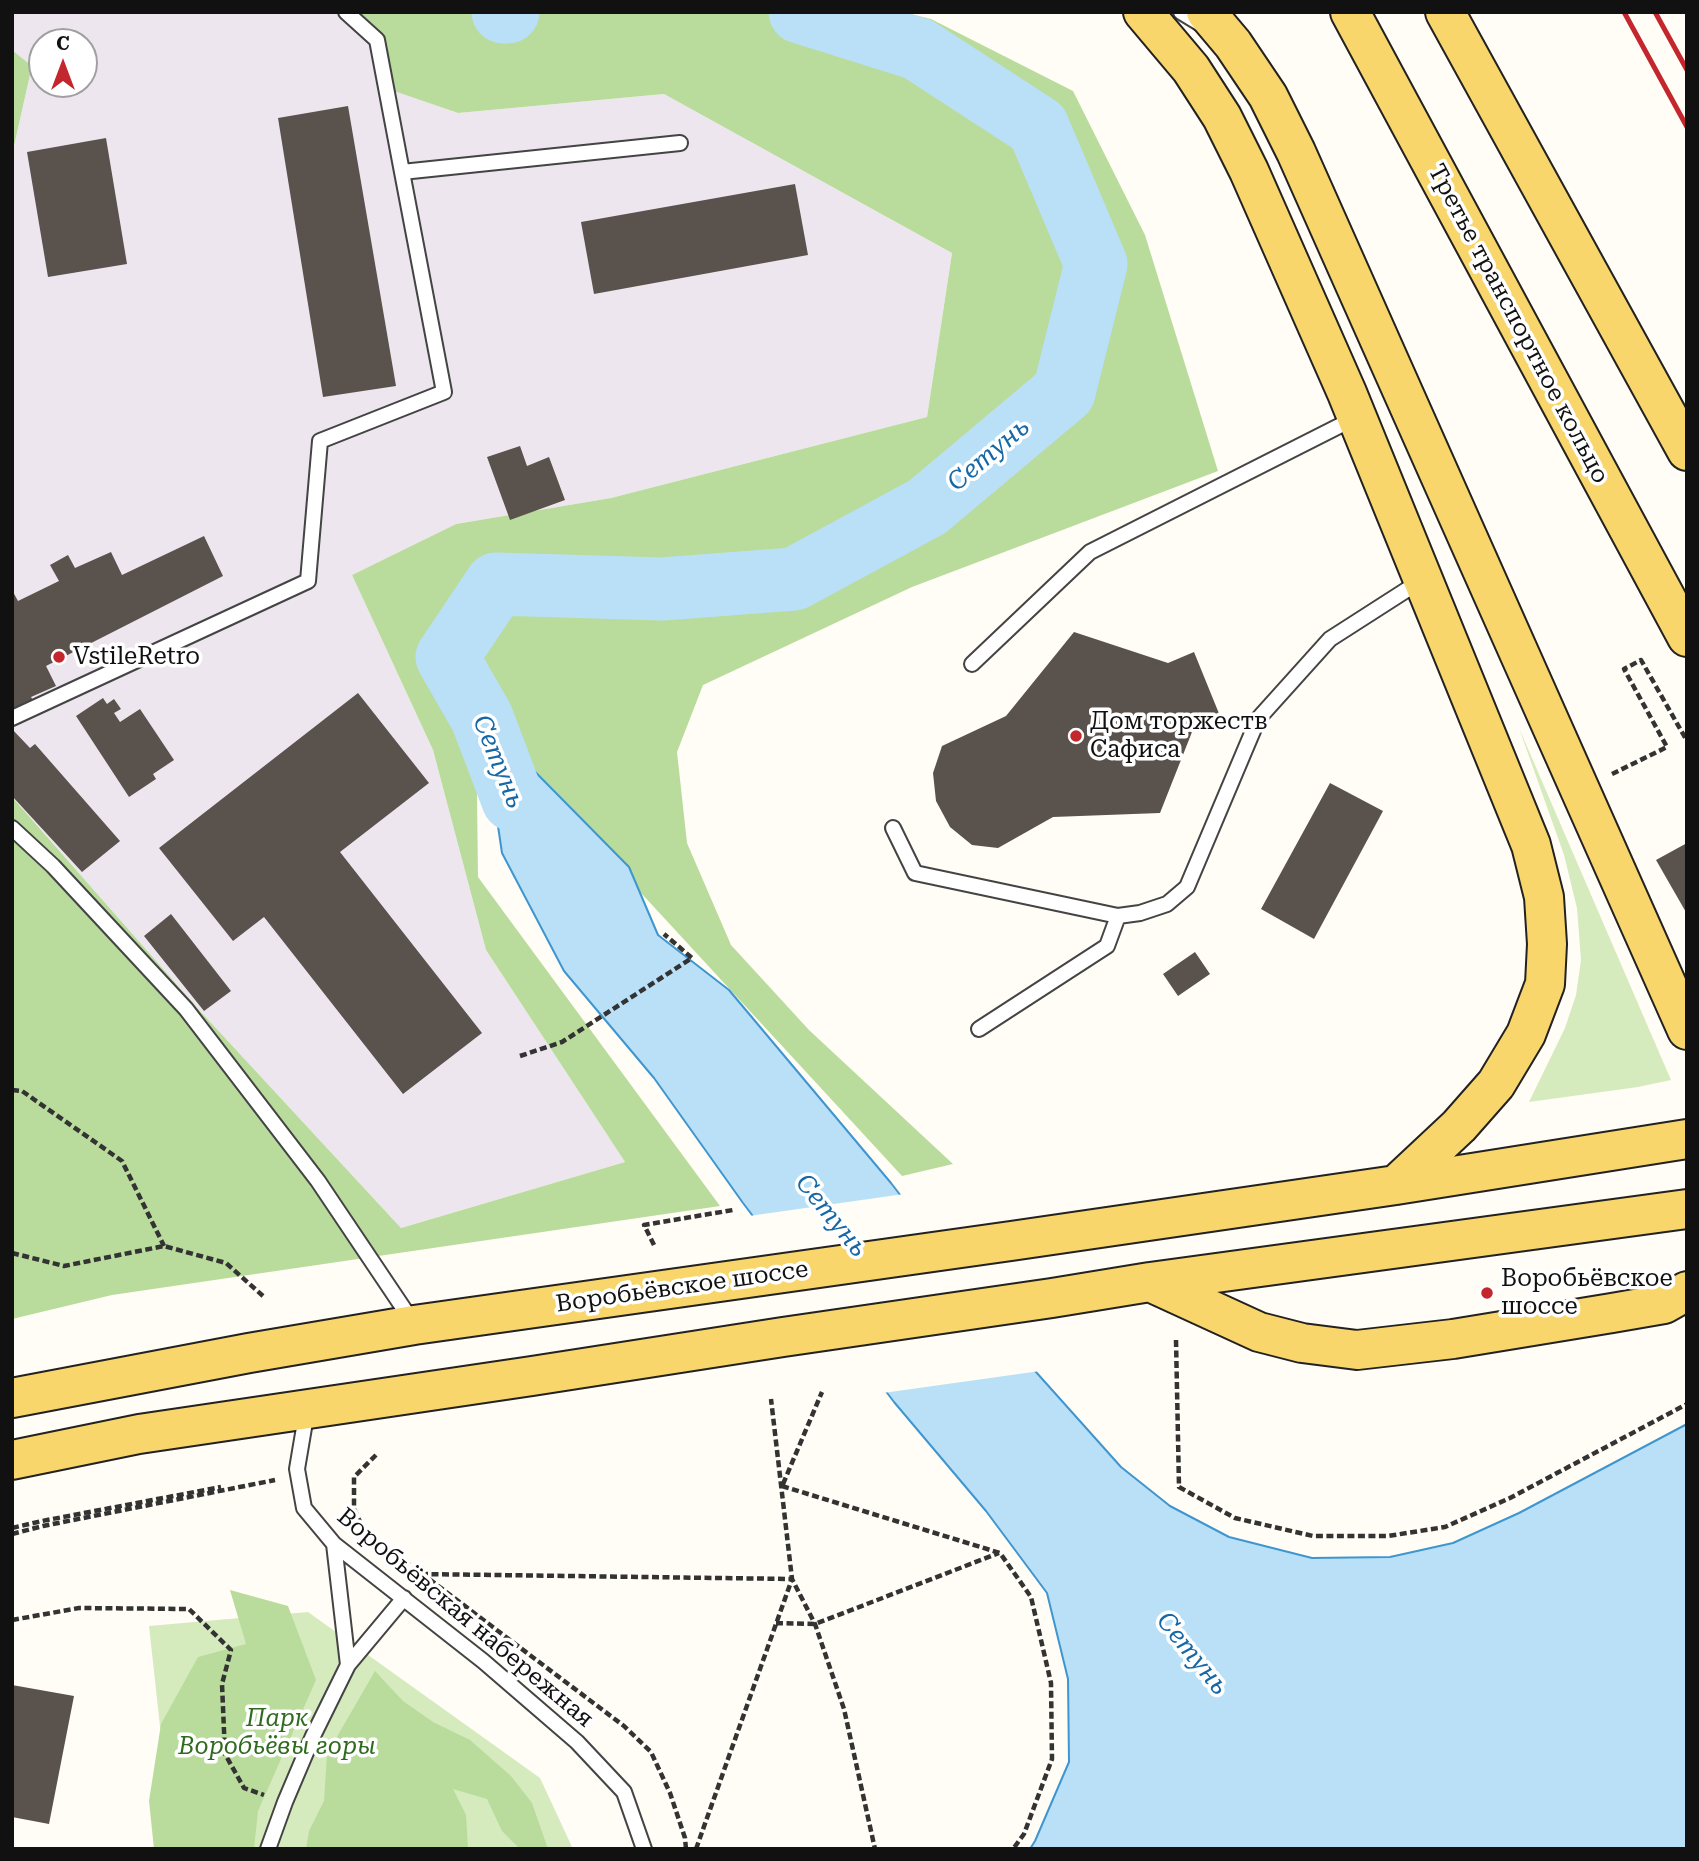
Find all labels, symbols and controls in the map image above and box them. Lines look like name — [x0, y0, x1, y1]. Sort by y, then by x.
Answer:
north arrow — [28, 28, 98, 98]
text: С — [56, 32, 70, 55]
street label: Третье транспортное кольцо — [1421, 159, 1615, 489]
water label: Сетунь — [942, 412, 1036, 498]
place label: VstileRetro — [73, 643, 200, 671]
marker: VstileRetro — [51, 649, 67, 665]
place label: Дом торжеств Сафиса — [1090, 708, 1268, 764]
water label: Сетунь — [465, 711, 531, 813]
marker: Дом торжеств Сафиса — [1068, 728, 1084, 744]
water label: Сетунь — [788, 1168, 874, 1264]
street label: Воробьёвское шоссе — [554, 1255, 810, 1319]
place label: Воробьёвское шоссе — [1501, 1265, 1673, 1321]
marker: Воробьёвское шоссе — [1479, 1285, 1495, 1301]
street label: Воробьёвская набережная — [331, 1502, 599, 1734]
water label: Сетунь — [1149, 1606, 1235, 1702]
park label: Парк Воробьёвы горы — [178, 1705, 376, 1761]

